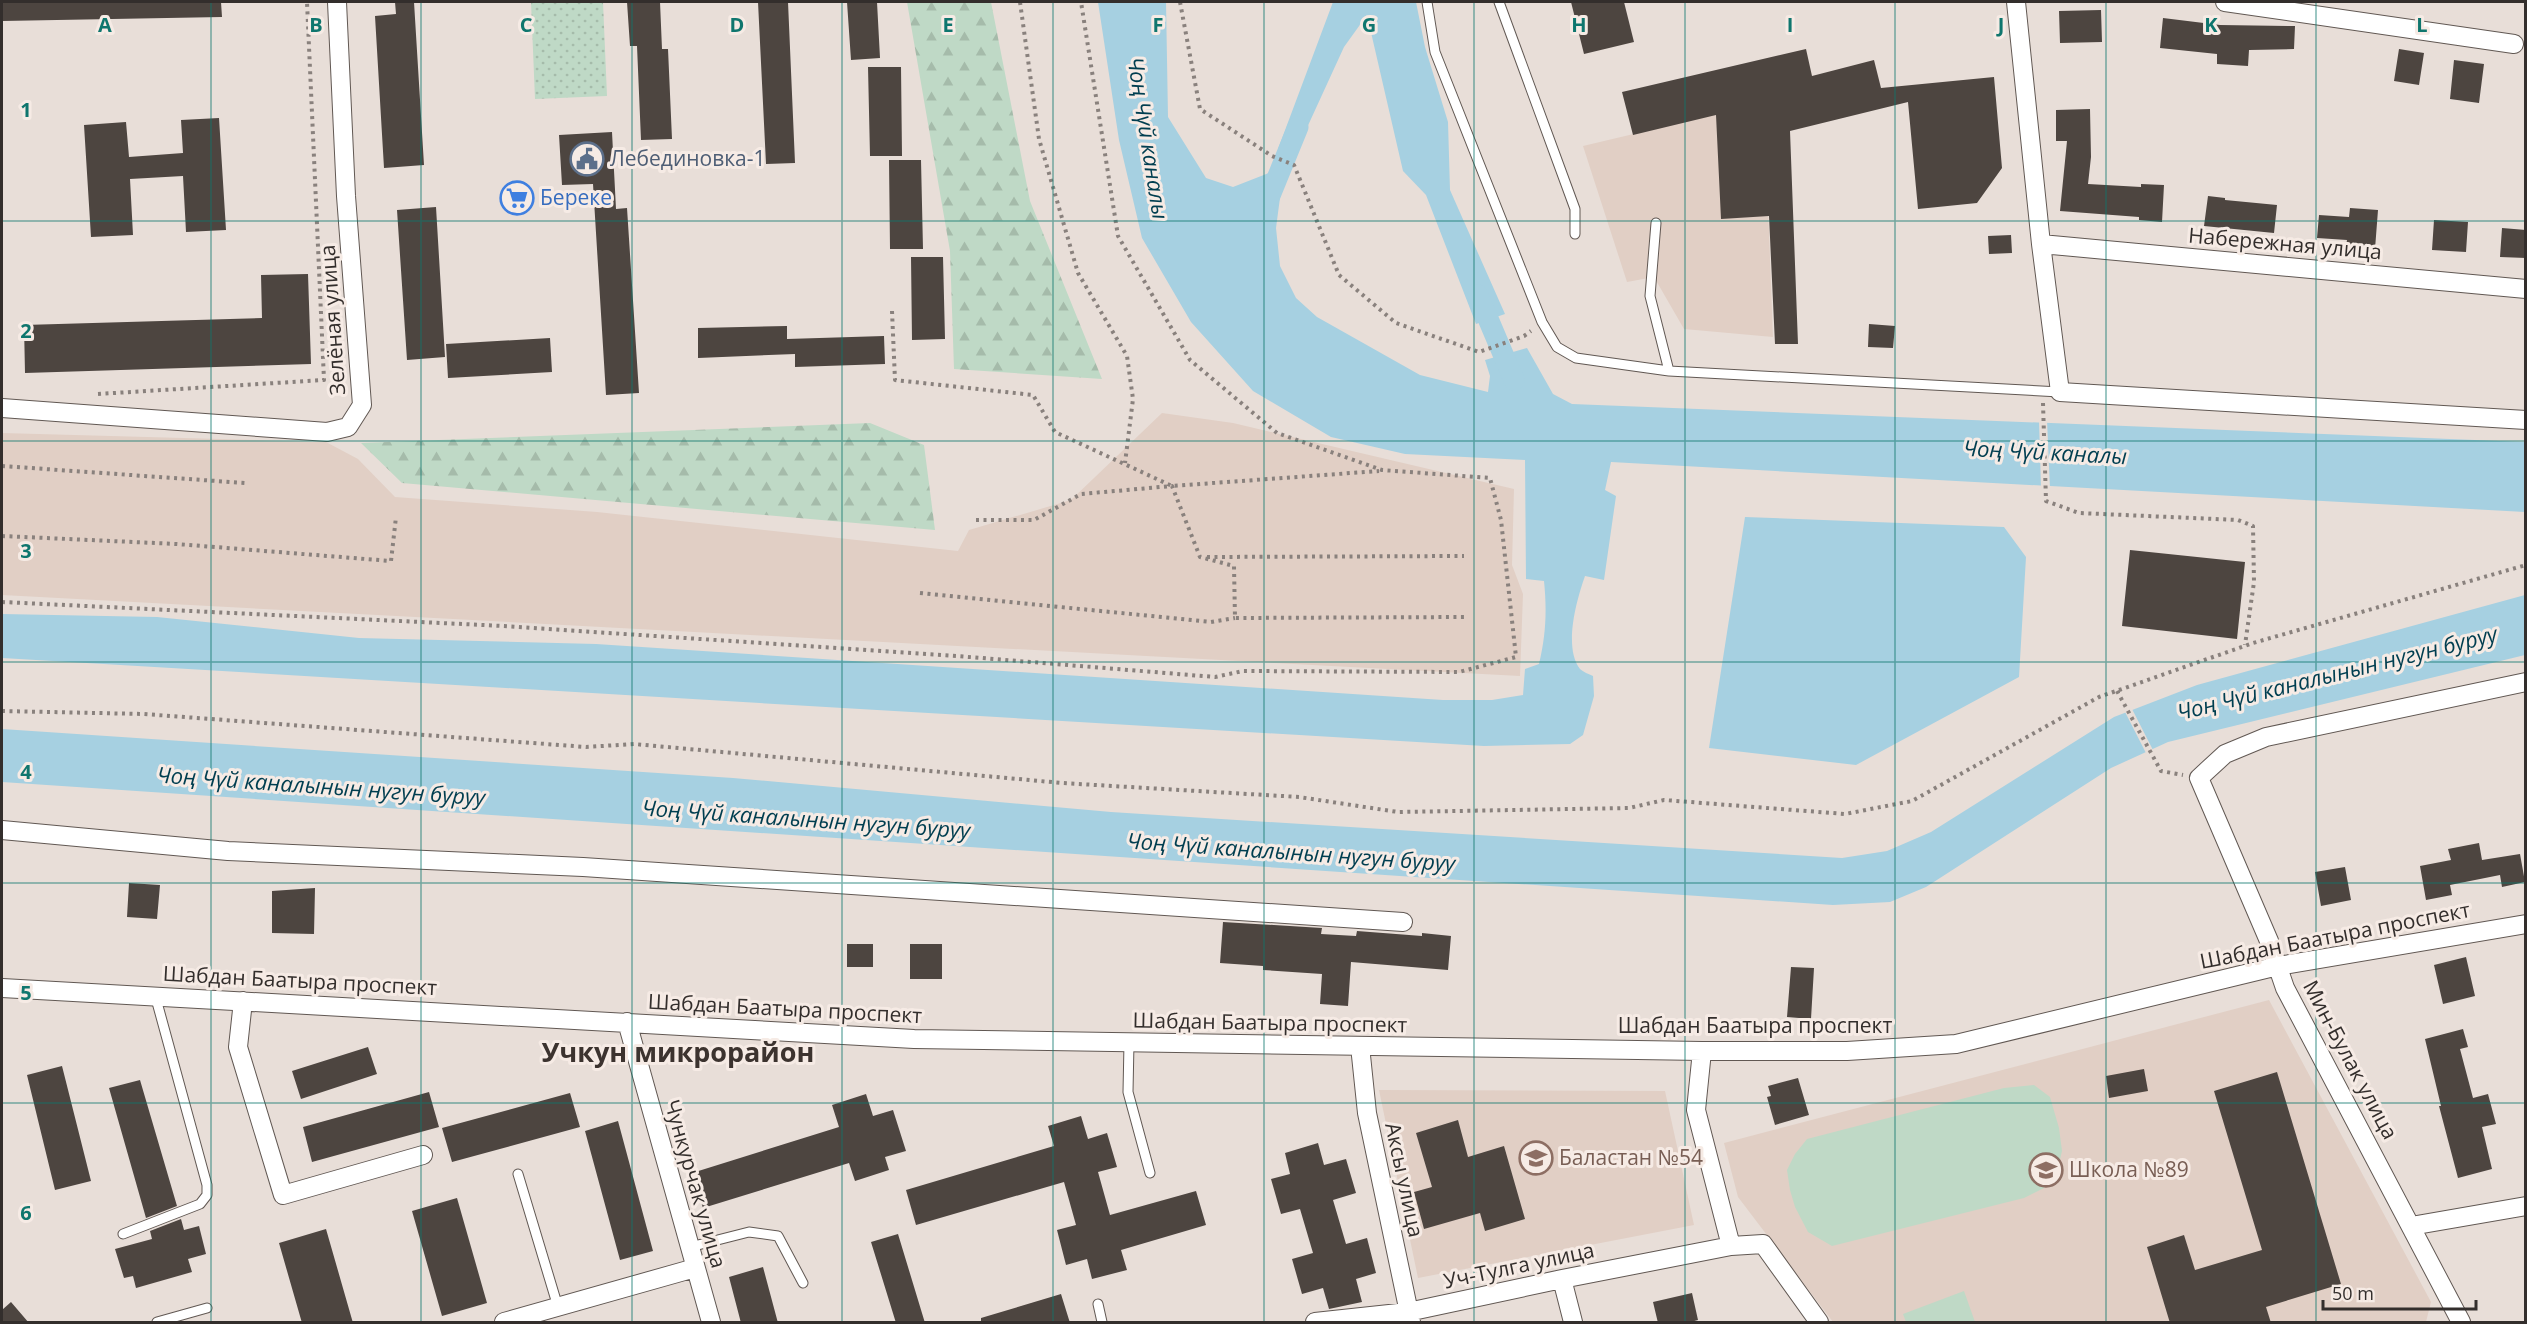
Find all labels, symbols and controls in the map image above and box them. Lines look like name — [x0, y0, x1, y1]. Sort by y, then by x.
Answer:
text: A — [98, 11, 112, 38]
text: B — [309, 11, 323, 38]
text: C — [520, 11, 533, 38]
text: D — [730, 11, 744, 38]
text: E — [942, 11, 954, 38]
text: F — [1153, 11, 1163, 38]
text: G — [1362, 11, 1376, 38]
text: H — [1571, 11, 1587, 38]
text: I — [1787, 11, 1793, 38]
text: J — [1996, 11, 2004, 38]
text: K — [2204, 11, 2218, 38]
text: L — [2416, 11, 2428, 38]
water label: Чоң Чүй каналы — [1121, 54, 1177, 221]
text: 1 — [20, 96, 32, 123]
public building icon: Лебединовка-1 — [569, 141, 605, 177]
place label: Лебединовка-1 — [610, 144, 766, 172]
supermarket icon: Береке — [499, 180, 535, 216]
place label: Береке — [540, 183, 612, 211]
street label: Набережная улица — [2187, 221, 2383, 265]
street label: Зелёная улица — [313, 244, 351, 396]
text: 2 — [20, 317, 32, 344]
water label: Чоң Чүй каналы — [1962, 432, 2128, 470]
text: 3 — [20, 537, 32, 564]
water label: Чоң Чүй каналынын нугун буруу — [2173, 617, 2502, 726]
text: 4 — [20, 758, 32, 785]
water label: Чоң Чүй каналынын нугун буруу — [156, 759, 488, 812]
water label: Чоң Чүй каналынын нугун буруу — [641, 792, 973, 845]
water label: Чоң Чүй каналынын нугун буруу — [1126, 825, 1458, 878]
street label: Шабдан Баатыра проспект — [2197, 895, 2472, 975]
street label: Шабдан Баатыра проспект — [162, 959, 438, 1001]
street label: Мин-Булак улица — [2297, 975, 2405, 1144]
text: 5 — [20, 979, 32, 1006]
street label: Шабдан Баатыра проспект — [647, 987, 923, 1029]
street label: Шабдан Баатыра проспект — [1132, 1006, 1408, 1038]
street label: Шабдан Баатыра проспект — [1618, 1011, 1892, 1039]
district label: Учкун микрорайон — [542, 1033, 814, 1070]
street label: Чункурчак улица — [659, 1096, 733, 1271]
street label: Аксы улица — [1379, 1120, 1431, 1240]
school or university icon: Баластан №54 — [1518, 1140, 1554, 1176]
place label: Баластан №54 — [1559, 1143, 1703, 1171]
school or university icon: Школа №89 — [2028, 1152, 2064, 1188]
place label: Школа №89 — [2069, 1155, 2189, 1183]
text: 6 — [20, 1199, 32, 1226]
street label: Уч-Тулга улица — [1441, 1235, 1597, 1295]
scale bar — [2323, 1273, 2476, 1311]
text: 50 m — [2332, 1281, 2374, 1305]

